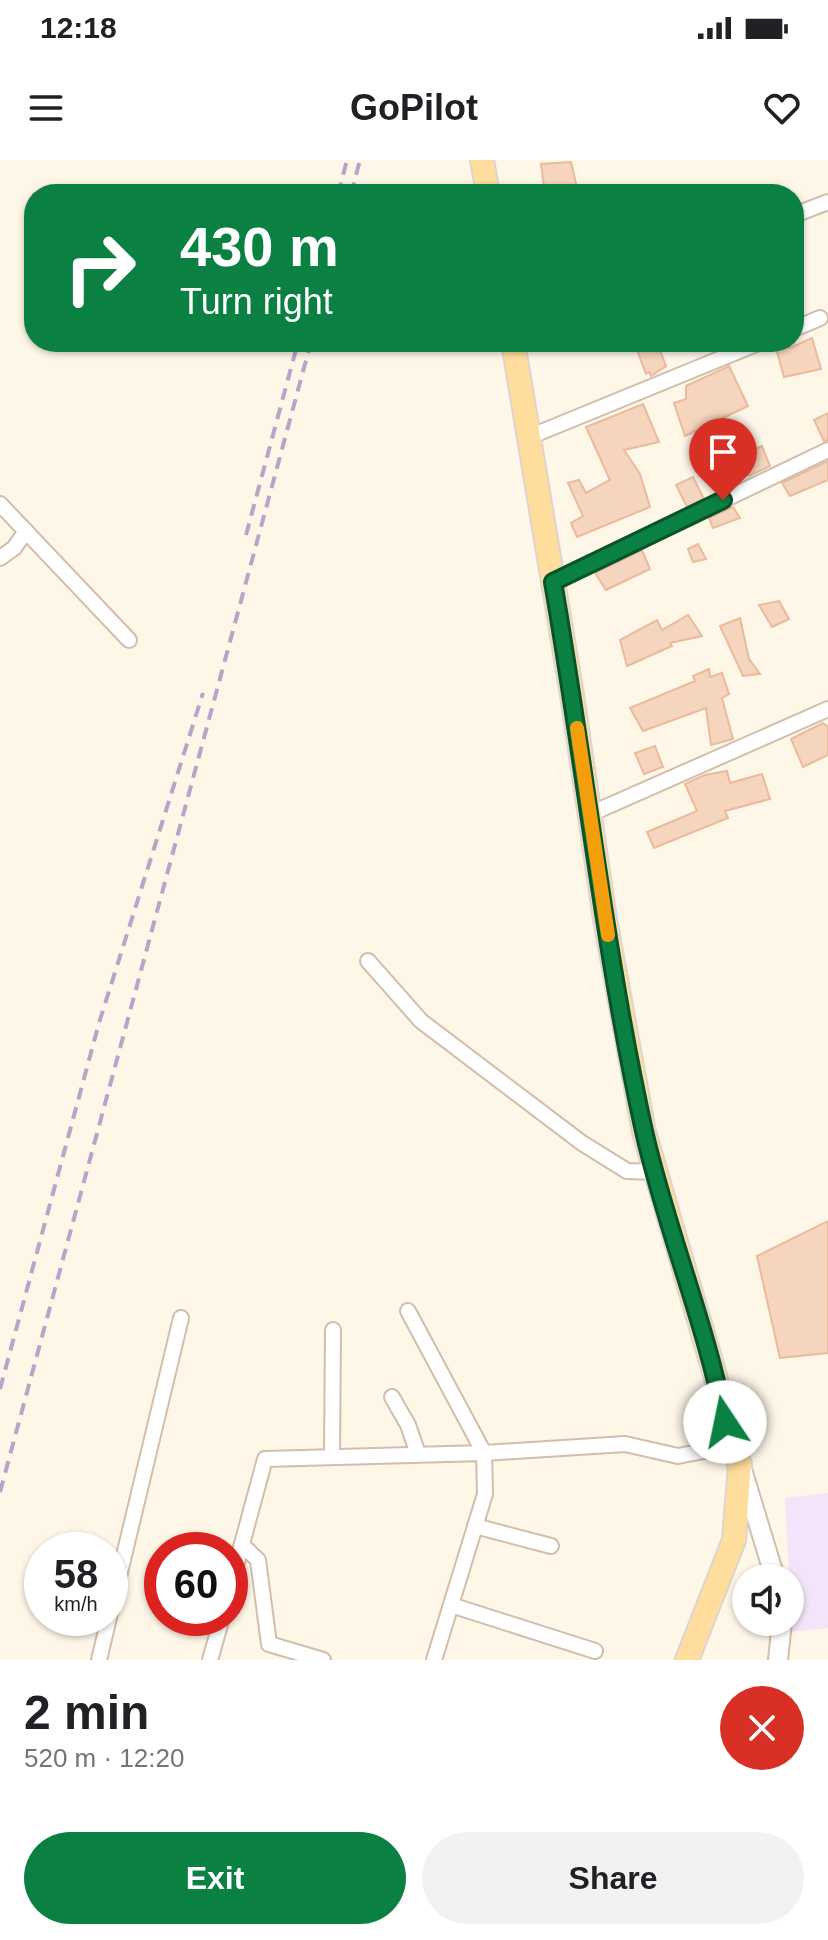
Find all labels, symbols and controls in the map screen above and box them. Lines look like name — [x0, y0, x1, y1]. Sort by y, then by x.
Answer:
text: 12:18 — [40, 11, 117, 44]
icon: menu — [24, 86, 68, 130]
icon: heart — [760, 86, 804, 130]
text: GoPilot — [350, 87, 478, 128]
text: 430 m — [180, 215, 339, 278]
icon: right — [48, 216, 152, 320]
text: Turn right — [180, 281, 333, 322]
pin — [689, 418, 757, 500]
icon: arrive — [701, 430, 745, 474]
position arrow — [683, 1380, 767, 1464]
speed limit sign: 60 — [144, 1532, 248, 1636]
text: 58 — [54, 1552, 98, 1596]
map controls — [732, 1564, 804, 1636]
button: sound — [732, 1564, 804, 1636]
text: km/h — [54, 1593, 98, 1615]
text: 2 min — [24, 1686, 149, 1739]
button: close — [720, 1686, 804, 1770]
text: 520 m · 12:20 — [24, 1743, 184, 1773]
button: Exit — [24, 1832, 406, 1924]
button: Share — [422, 1832, 804, 1924]

